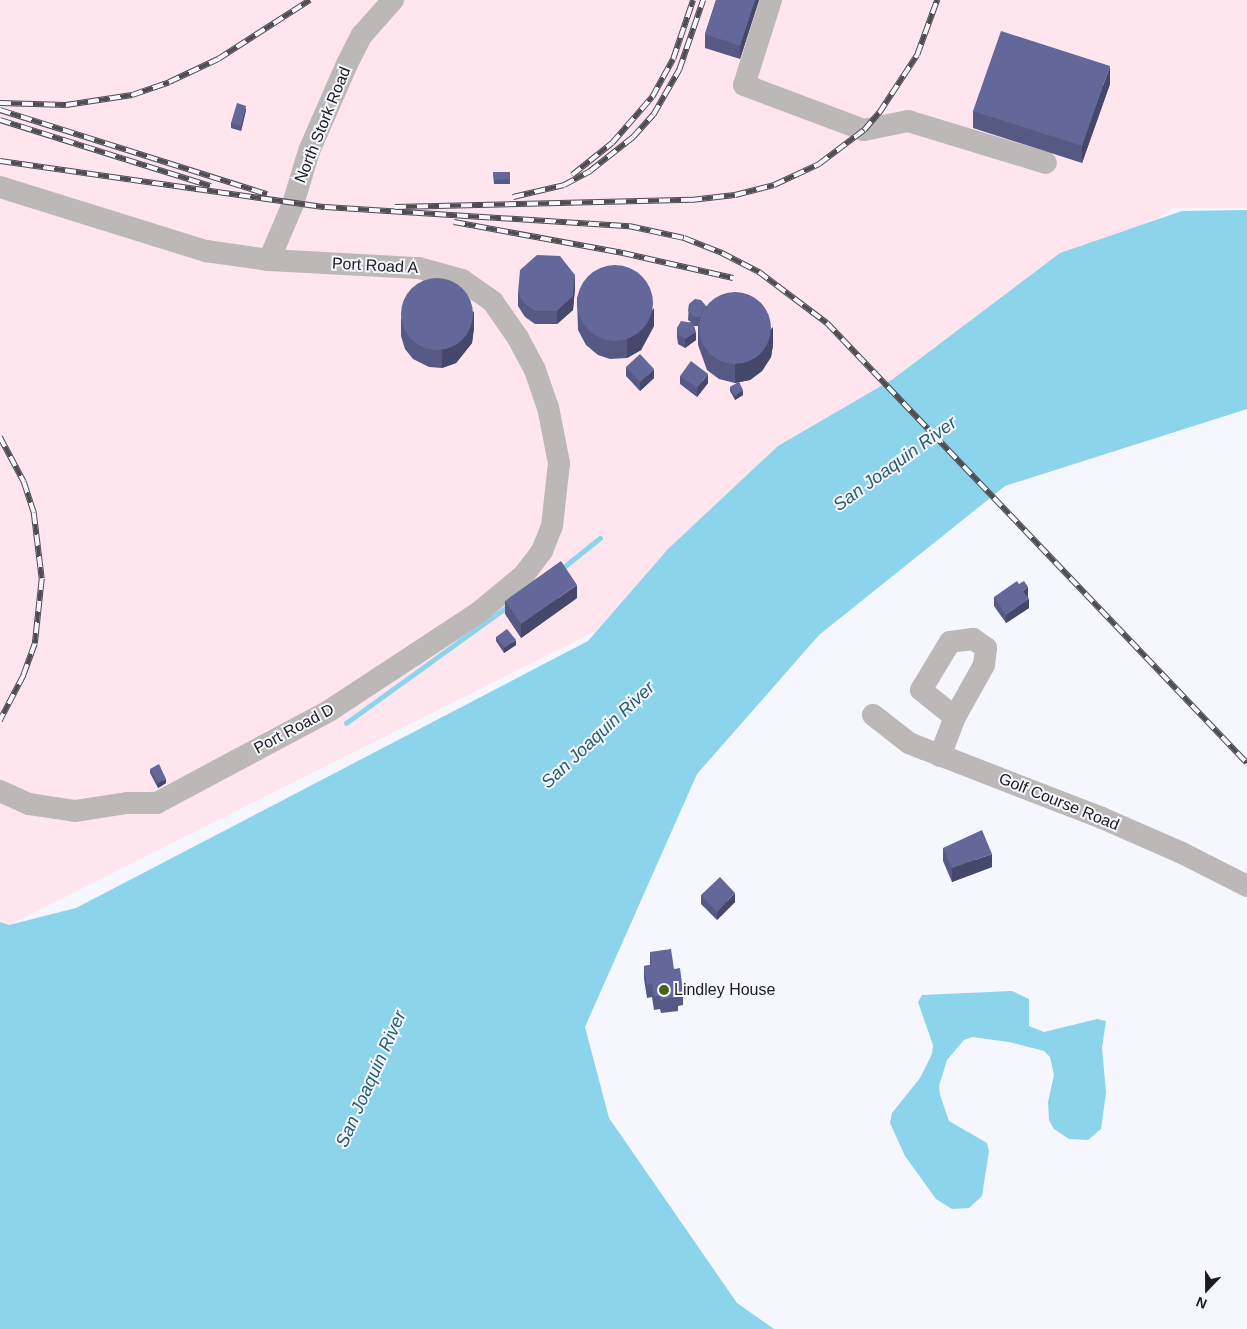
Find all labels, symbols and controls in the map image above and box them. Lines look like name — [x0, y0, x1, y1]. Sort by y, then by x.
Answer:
street label: North Stork Road — [291, 64, 355, 186]
street label: Port Road A — [331, 254, 419, 278]
water label: San Joaquin River — [829, 412, 961, 516]
water label: San Joaquin River — [537, 677, 659, 793]
street label: Port Road D — [251, 700, 337, 758]
street label: Golf Course Road — [996, 769, 1122, 835]
place label: Lindley House — [674, 980, 775, 1000]
marker: Lindley House — [658, 984, 670, 996]
water label: San Joaquin River — [331, 1007, 411, 1151]
north arrow — [1182, 1264, 1232, 1314]
text: N — [1194, 1294, 1209, 1312]

